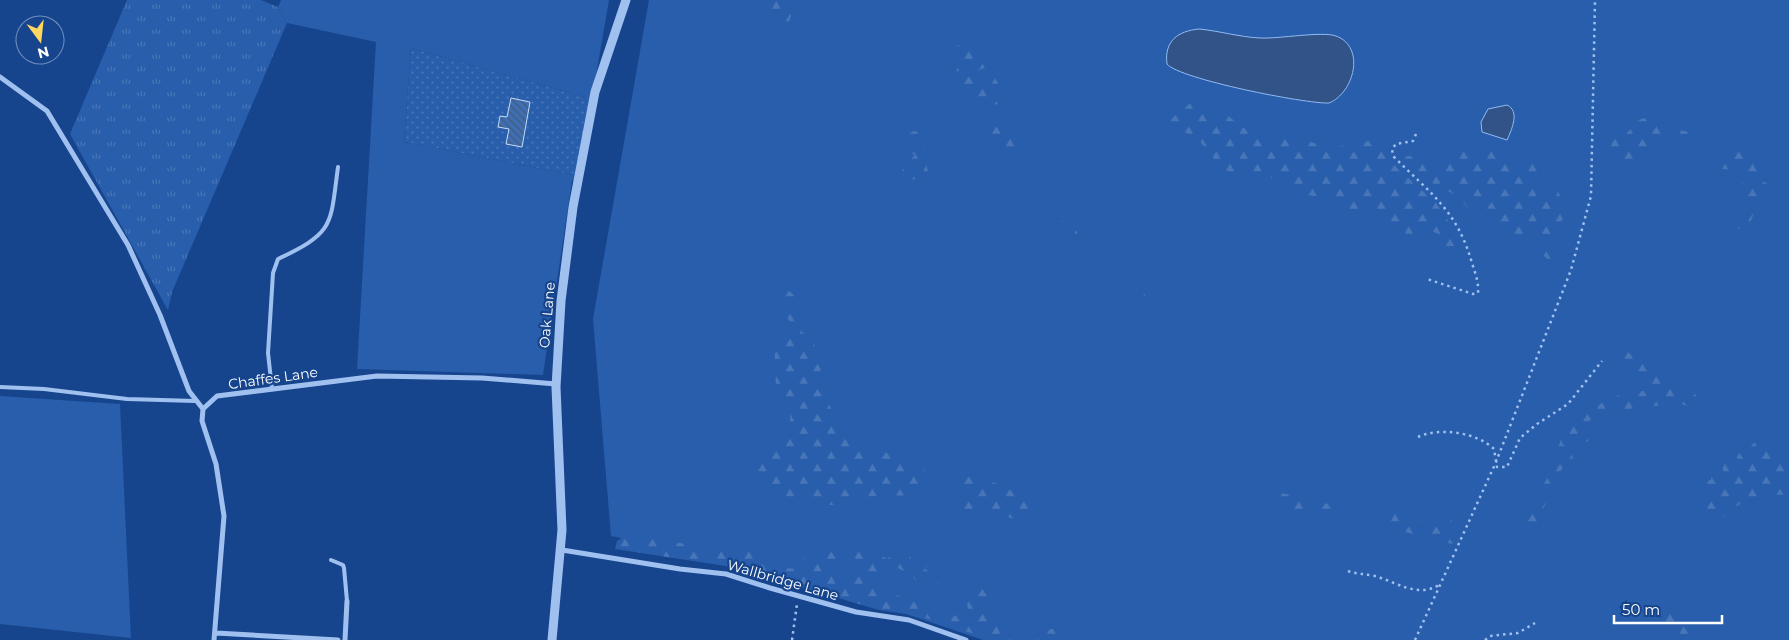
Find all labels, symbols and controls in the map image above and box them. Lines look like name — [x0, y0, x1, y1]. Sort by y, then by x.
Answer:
north arrow — [15, 15, 65, 65]
text: N — [36, 42, 51, 63]
street label: Oak Lane — [535, 281, 559, 349]
street label: Chaffes Lane — [227, 363, 319, 393]
street label: Wallbridge Lane — [725, 556, 841, 604]
scale bar — [1614, 592, 1722, 624]
text: 50 m — [1622, 600, 1660, 619]

